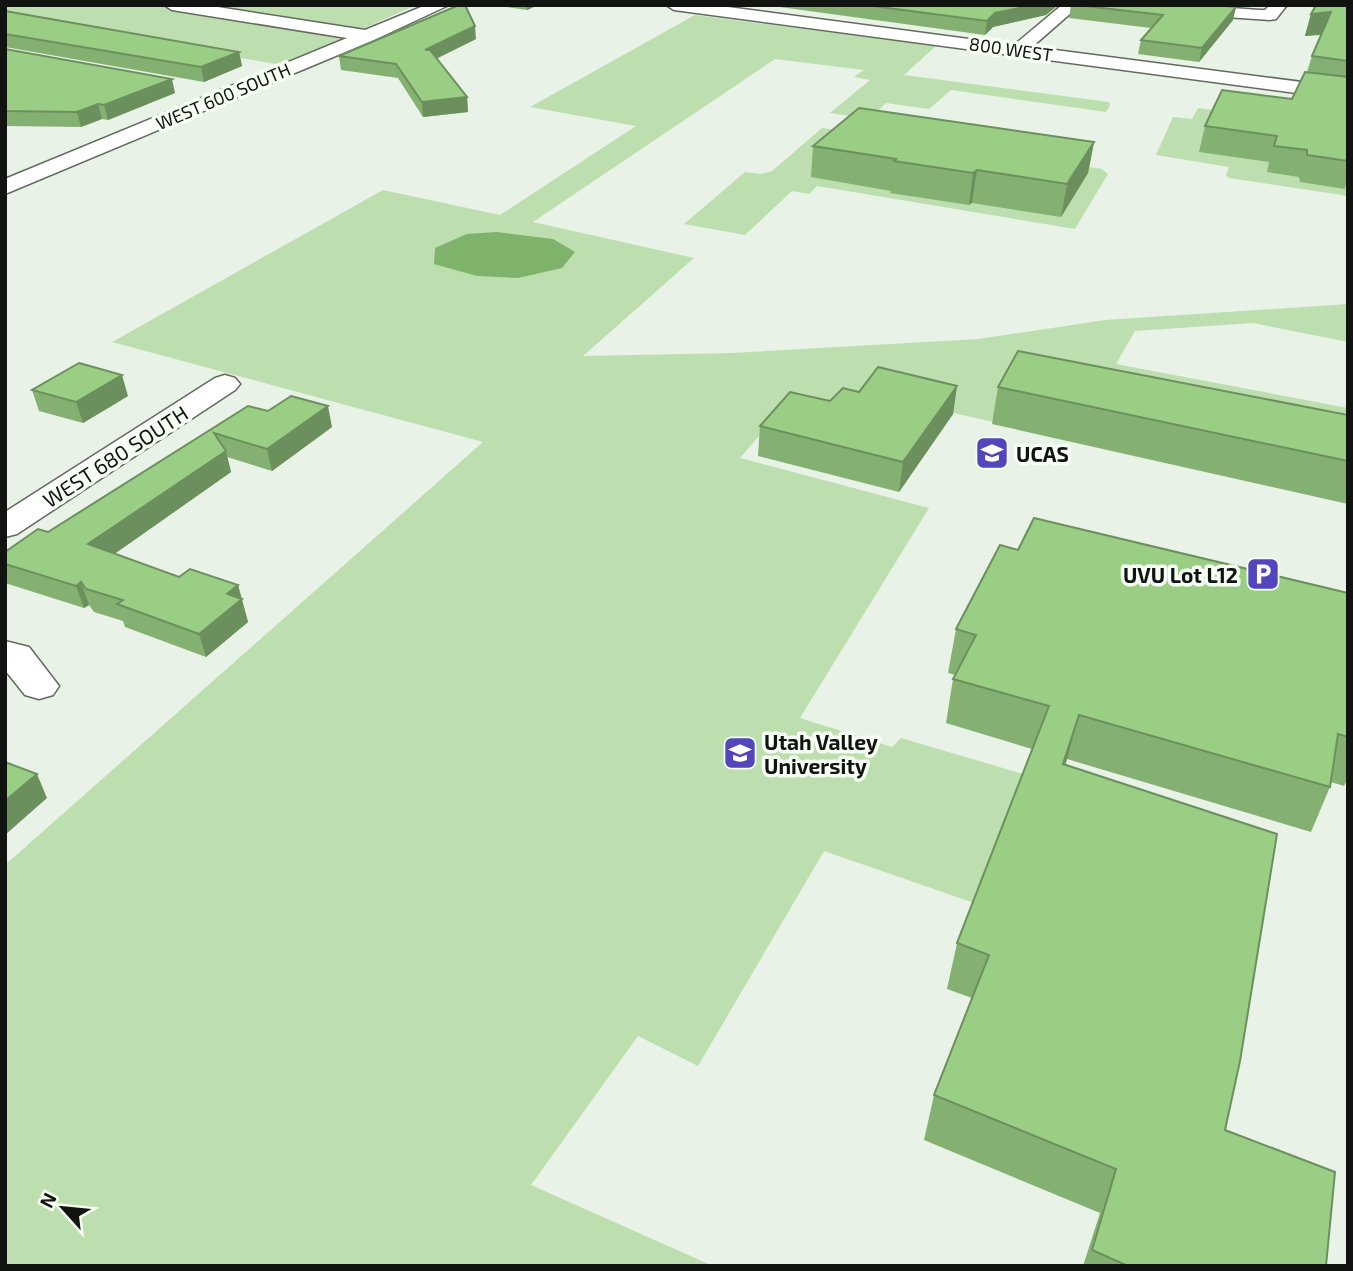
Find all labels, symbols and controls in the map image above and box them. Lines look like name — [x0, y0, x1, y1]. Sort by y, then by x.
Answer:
street label: 800 WEST — [968, 32, 1055, 66]
street label: WEST 600 SOUTH — [152, 58, 294, 134]
street label: WEST 680 SOUTH — [38, 400, 192, 512]
school or university icon: UCAS — [973, 434, 1011, 472]
place label: UCAS — [1016, 441, 1069, 466]
parking icon: UVU Lot L12 — [1244, 555, 1282, 593]
place label: UVU Lot L12 — [1123, 562, 1238, 587]
place label: Utah Valley University — [764, 729, 878, 779]
school or university icon: Utah Valley University — [721, 734, 759, 772]
north arrow — [28, 1173, 98, 1243]
text: N — [34, 1189, 61, 1211]

